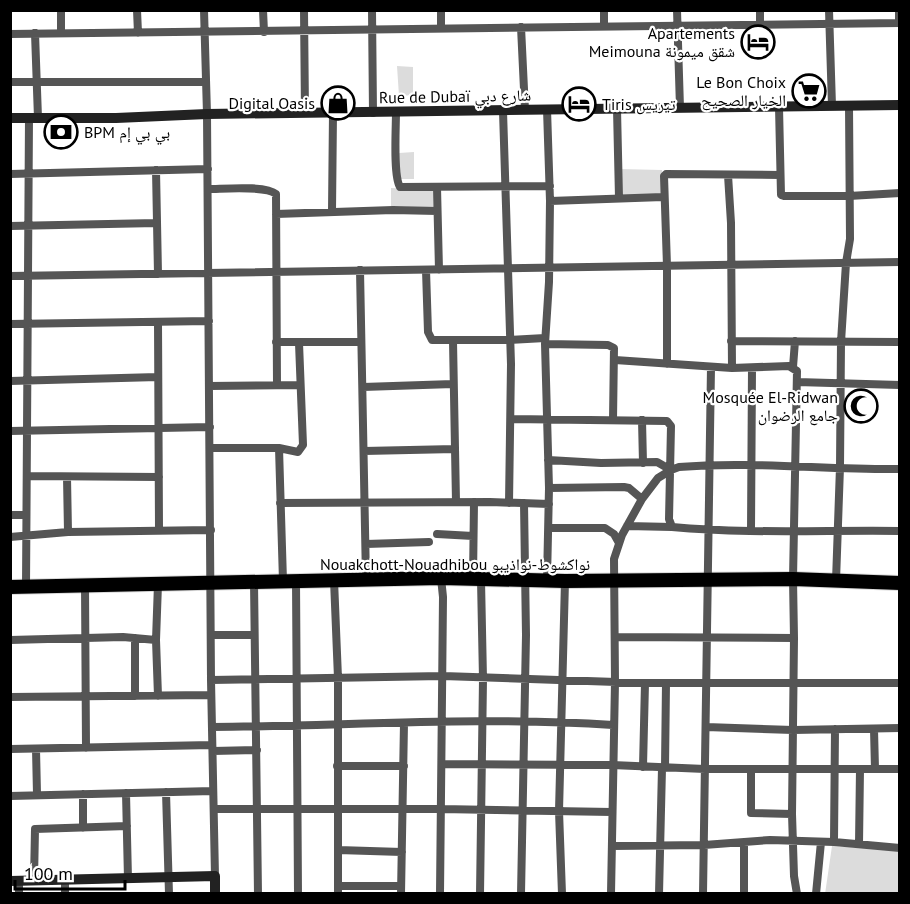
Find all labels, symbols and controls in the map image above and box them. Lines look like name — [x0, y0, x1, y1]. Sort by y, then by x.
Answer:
place label: Apartements Meimouna شقق ميمونة — [589, 23, 735, 62]
hotel icon: Apartements Meimouna شقق ميمونة — [740, 24, 776, 60]
place label: Le Bon Choix الخيار الصحيح — [696, 72, 786, 111]
supermarket icon: Le Bon Choix الخيار الصحيح — [791, 73, 827, 109]
shop icon: Digital Oasis — [320, 85, 356, 121]
street label: Rue de Dubaï شارع دبي — [379, 85, 531, 110]
hotel icon: Tiris تيريس — [561, 86, 597, 122]
place label: Digital Oasis — [228, 93, 315, 113]
place label: Tiris تيريس — [602, 94, 676, 115]
bank icon: BPM بي بي إم — [43, 114, 79, 150]
place label: BPM بي بي إم — [84, 122, 170, 145]
place label: Mosquée El-Ridwan جامع الرضوان — [703, 387, 838, 426]
mosque icon: Mosquée El-Ridwan جامع الرضوان — [843, 388, 879, 424]
street label: Nouakchott-Nouadhibou نواكشوط-نواذيبو — [320, 554, 590, 574]
scale bar — [15, 853, 124, 891]
text: 100 m — [24, 862, 73, 885]

